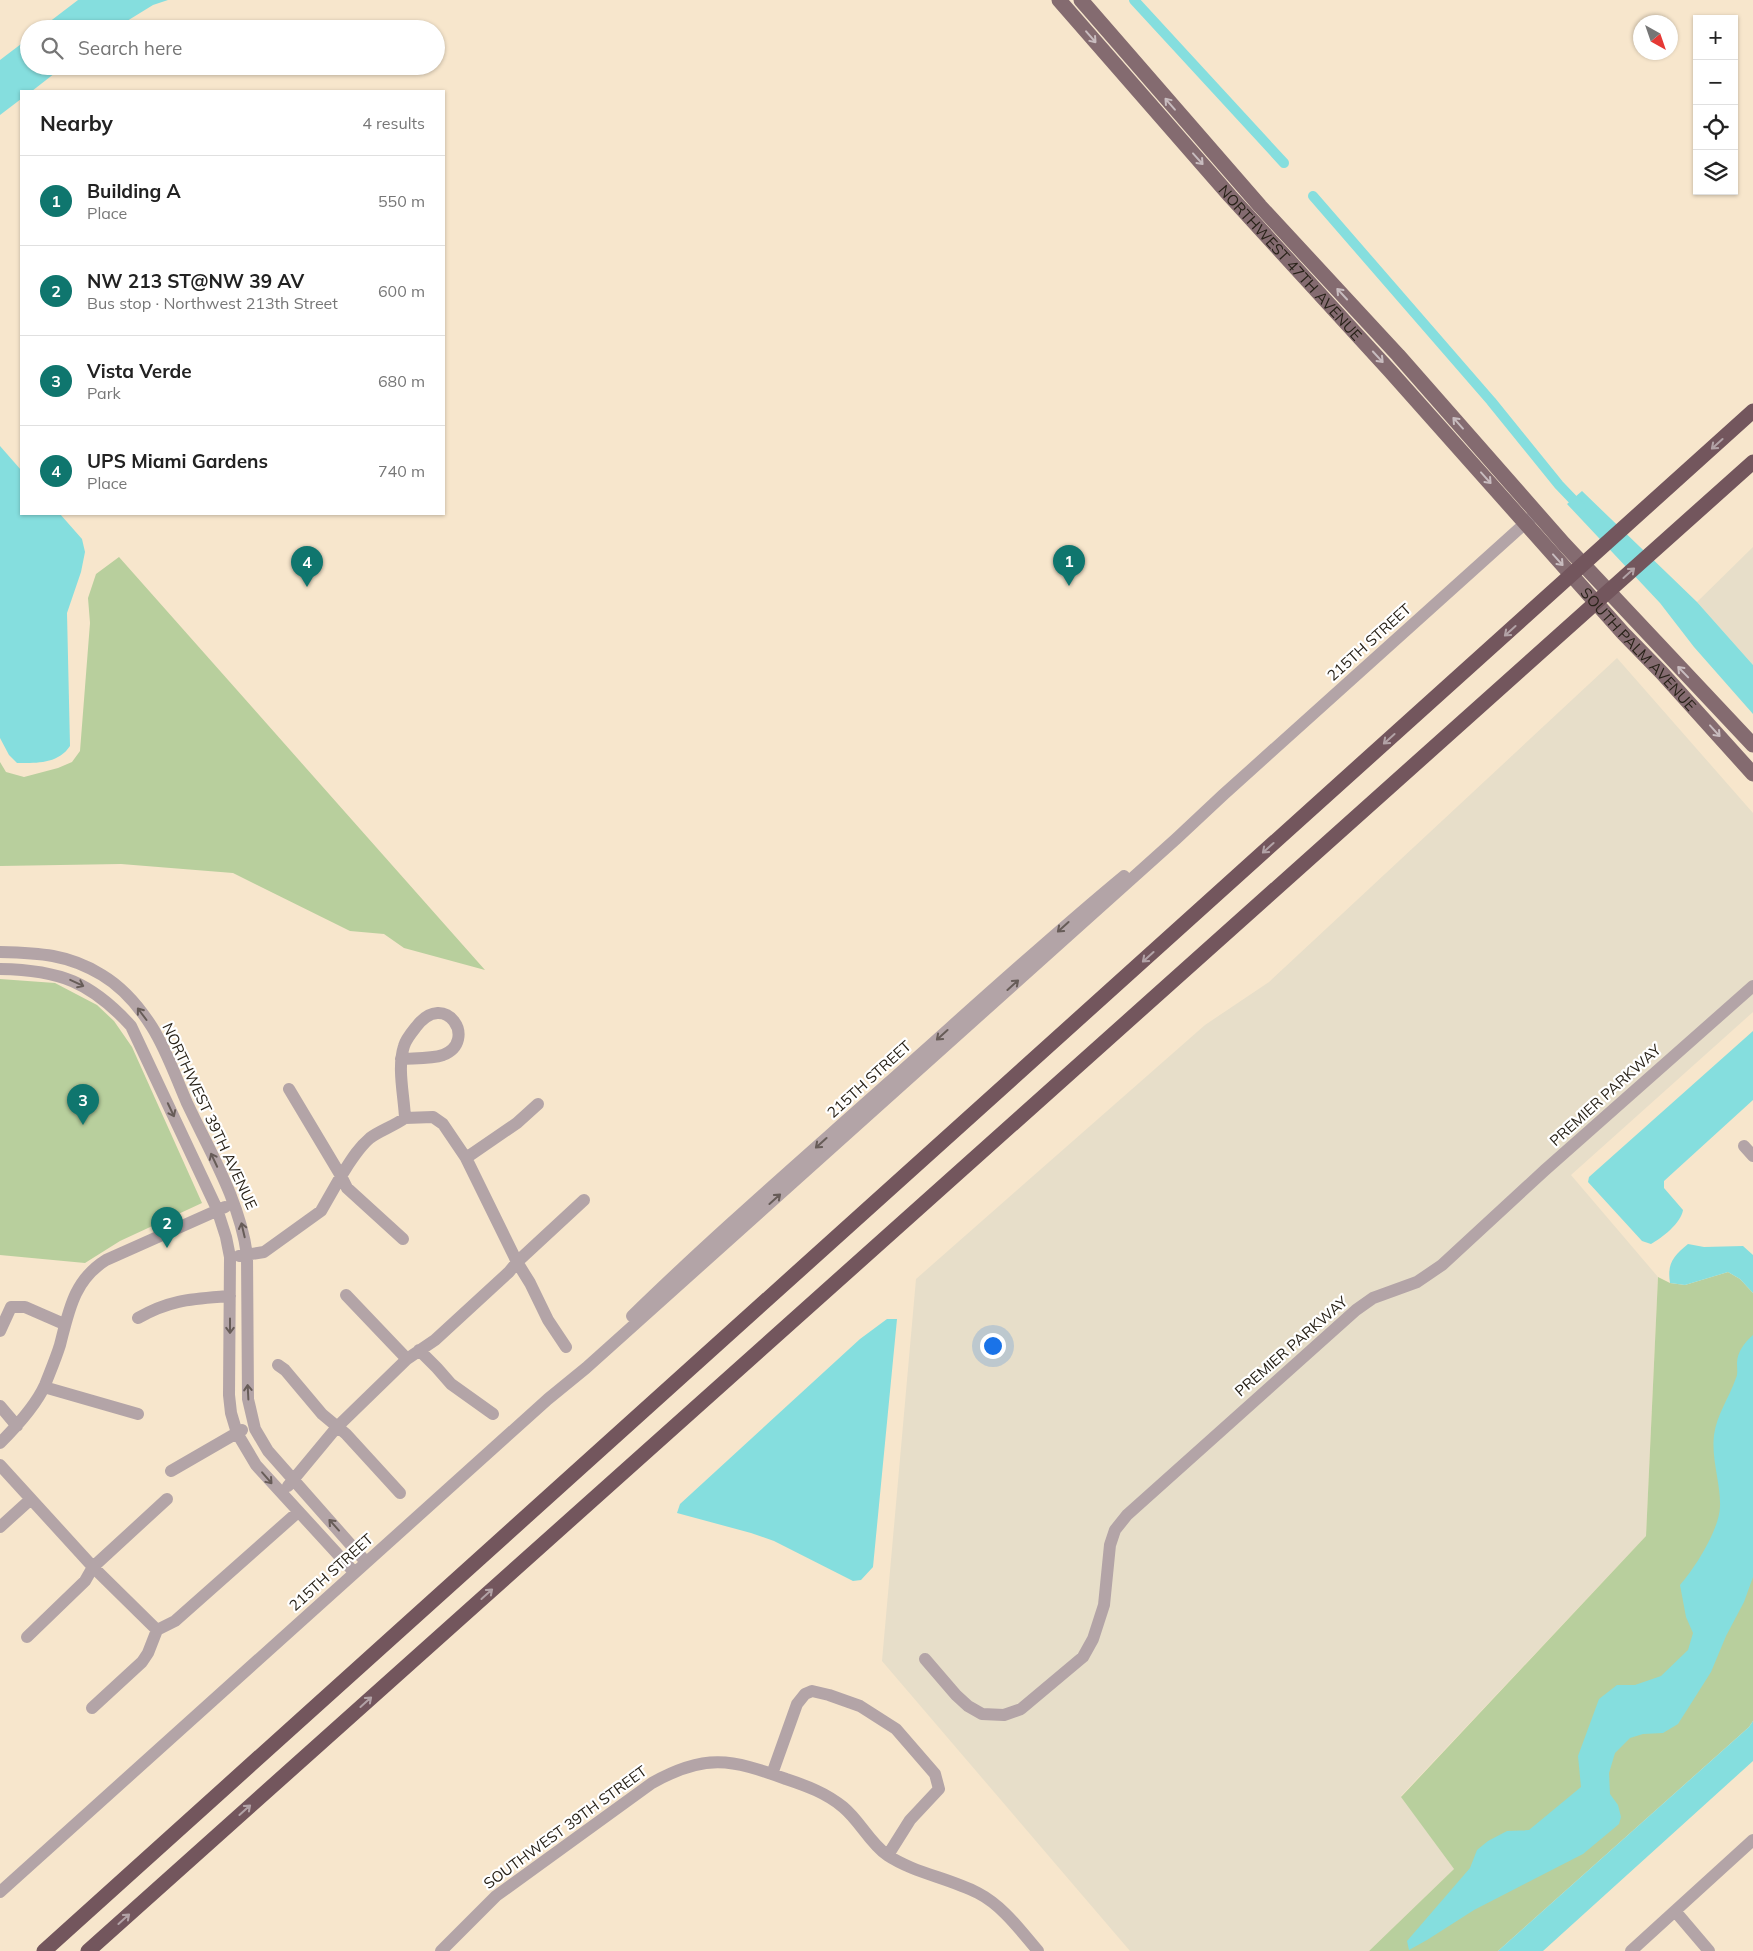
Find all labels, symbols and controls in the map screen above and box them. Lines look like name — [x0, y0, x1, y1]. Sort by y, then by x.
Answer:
north arrow — [1633, 15, 1678, 60]
map controls — [1693, 15, 1738, 195]
button: + — [1693, 15, 1738, 60]
search box — [20, 20, 445, 75]
one-way arrow — [1085, 30, 1096, 43]
icon: search — [38, 34, 66, 62]
text: Search here — [78, 36, 182, 60]
button: − — [1693, 60, 1738, 105]
one-way arrow — [1164, 97, 1176, 110]
button: locate — [1693, 105, 1738, 150]
text: Nearby — [40, 110, 113, 136]
text: 4 results — [362, 113, 425, 133]
button: layers — [1693, 150, 1738, 195]
one-way arrow — [1192, 153, 1204, 166]
text: Building A — [87, 179, 181, 203]
street label: NORTHWEST 47TH AVENUE — [1215, 181, 1367, 344]
text: 1 — [51, 191, 61, 211]
text: 550 m — [378, 191, 425, 211]
text: Place — [87, 203, 127, 223]
text: NW 213 ST@NW 39 AV — [87, 269, 304, 293]
text: 2 — [51, 281, 61, 301]
text: 600 m — [378, 281, 425, 301]
one-way arrow — [1336, 288, 1348, 301]
text: Bus stop · Northwest 213th Street — [87, 293, 338, 313]
one-way arrow — [1372, 351, 1384, 363]
text: Vista Verde — [87, 359, 192, 383]
text: 3 — [51, 371, 61, 391]
text: 680 m — [378, 371, 425, 391]
text: Park — [87, 383, 121, 403]
one-way arrow — [1453, 417, 1464, 430]
one-way arrow — [1710, 438, 1723, 450]
text: UPS Miami Gardens — [87, 449, 268, 473]
text: 4 — [51, 461, 61, 481]
text: 740 m — [378, 461, 425, 481]
one-way arrow — [1480, 472, 1491, 485]
text: Place — [87, 473, 127, 493]
pin: 1 — [1053, 545, 1085, 586]
pin: 4 — [291, 546, 323, 587]
one-way arrow — [1552, 553, 1564, 566]
one-way arrow — [1623, 567, 1636, 578]
street label: SOUTH PALM AVENUE — [1577, 583, 1701, 714]
street label: 215TH STREET — [1323, 599, 1415, 685]
one-way arrow — [1503, 625, 1516, 636]
one-way arrow — [1677, 666, 1689, 678]
one-way arrow — [1709, 725, 1720, 738]
one-way arrow — [1382, 733, 1395, 745]
one-way arrow — [1262, 842, 1275, 854]
one-way arrow — [1057, 921, 1070, 932]
one-way arrow — [1141, 951, 1154, 963]
one-way arrow — [69, 979, 84, 989]
one-way arrow — [1007, 979, 1020, 991]
one-way arrow — [137, 1008, 148, 1021]
street label: NORTHWEST 39TH AVENUE — [158, 1020, 262, 1213]
one-way arrow — [936, 1029, 949, 1041]
street label: 215TH STREET — [823, 1036, 915, 1122]
street label: PREMIER PARKWAY — [1545, 1039, 1665, 1150]
pin: 3 — [67, 1084, 99, 1125]
one-way arrow — [167, 1102, 176, 1117]
one-way arrow — [815, 1137, 828, 1149]
one-way arrow — [209, 1153, 218, 1168]
one-way arrow — [768, 1193, 781, 1204]
pin: 2 — [151, 1207, 183, 1248]
one-way arrow — [238, 1223, 247, 1239]
street label: PREMIER PARKWAY — [1231, 1291, 1352, 1400]
one-way arrow — [225, 1318, 235, 1334]
your location — [980, 1333, 1006, 1359]
one-way arrow — [243, 1384, 252, 1400]
one-way arrow — [262, 1472, 273, 1485]
one-way arrow — [328, 1519, 339, 1532]
street label: 215TH STREET — [285, 1529, 377, 1615]
one-way arrow — [481, 1588, 494, 1599]
one-way arrow — [360, 1696, 373, 1708]
street label: SOUTHWEST 39TH STREET — [480, 1761, 650, 1893]
one-way arrow — [239, 1804, 252, 1816]
one-way arrow — [117, 1913, 130, 1924]

